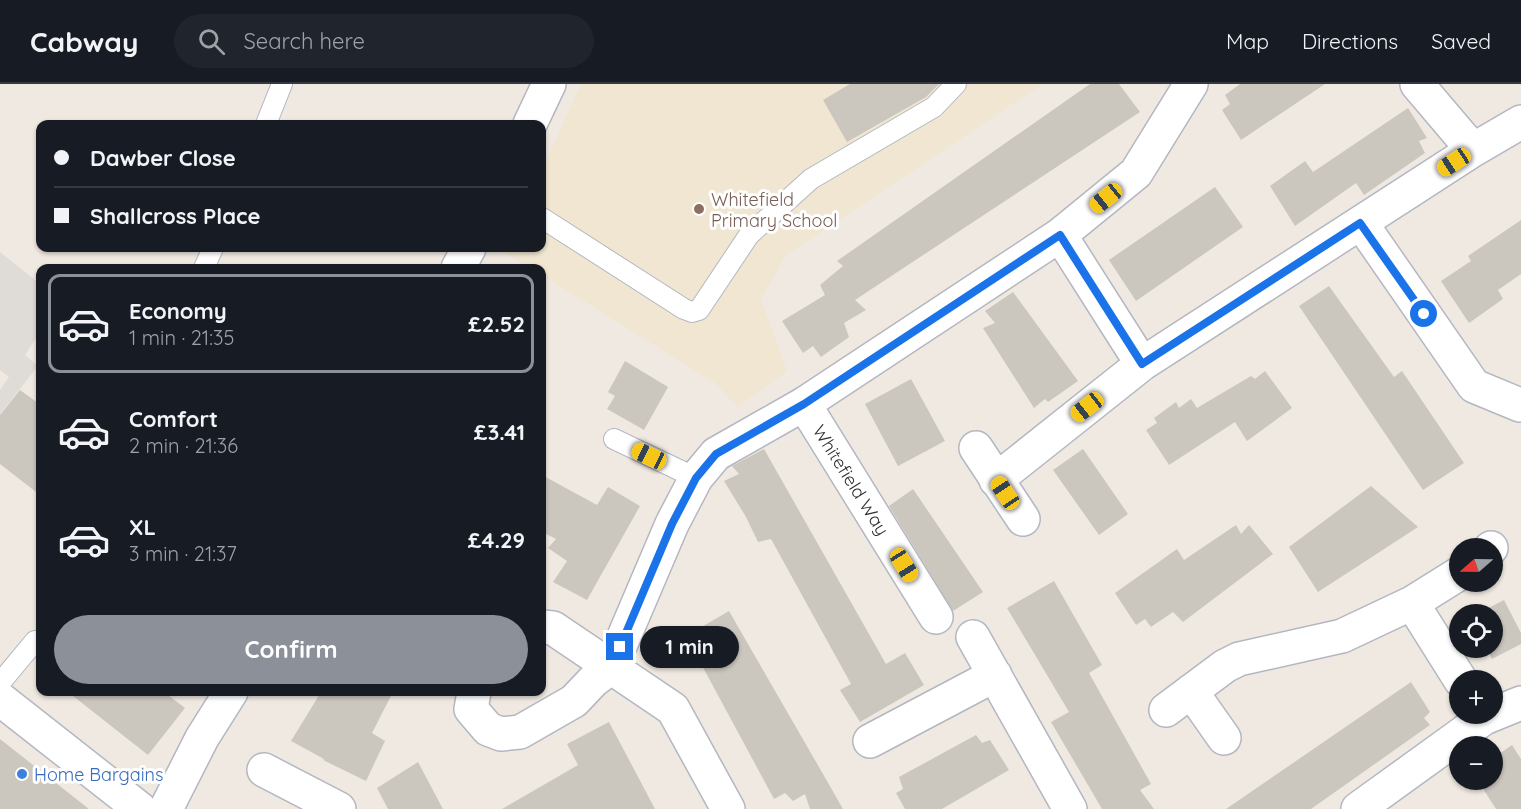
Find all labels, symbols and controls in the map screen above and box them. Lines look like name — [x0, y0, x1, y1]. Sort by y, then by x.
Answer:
search box — [174, 14, 594, 68]
text: Cabway — [30, 24, 138, 59]
icon: search — [195, 25, 228, 58]
text: Search here — [243, 27, 365, 55]
text: Map — [1226, 28, 1269, 54]
text: Directions — [1302, 28, 1398, 54]
text: Saved — [1431, 28, 1491, 54]
text: Dawber Close — [90, 144, 236, 172]
car — [1434, 145, 1474, 179]
car — [1086, 180, 1126, 216]
place label: Whitefield Primary School — [711, 188, 837, 232]
text: Shallcross Place — [90, 202, 261, 230]
marker: Whitefield Primary School — [692, 202, 706, 216]
icon: car — [57, 297, 111, 351]
text: Economy — [129, 297, 227, 325]
route start — [1410, 300, 1437, 327]
text: £2.52 — [468, 310, 525, 338]
text: 1 min · 21:35 — [129, 325, 234, 350]
car — [1067, 389, 1107, 425]
icon: car — [57, 405, 111, 459]
text: Comfort — [129, 405, 218, 433]
text: £3.41 — [474, 418, 525, 446]
street label: Whitefield Way — [808, 420, 894, 540]
text: 2 min · 21:36 — [129, 433, 238, 458]
car — [629, 440, 669, 472]
car — [987, 473, 1023, 513]
icon: car — [57, 513, 111, 567]
text: XL — [129, 513, 156, 541]
text: £4.29 — [468, 526, 525, 554]
north arrow — [1449, 538, 1503, 592]
map controls — [1449, 538, 1503, 790]
text: 3 min · 21:37 — [129, 541, 237, 566]
car — [887, 545, 921, 585]
button: locate — [1449, 604, 1503, 658]
button: Confirm — [54, 615, 528, 684]
callout: 1 min — [641, 626, 740, 668]
route end — [606, 633, 633, 660]
text: 1 min — [665, 634, 714, 659]
button: + — [1449, 670, 1503, 724]
button: − — [1449, 736, 1503, 790]
place label: Home Bargains — [34, 763, 163, 786]
marker: Home Bargains — [15, 767, 29, 781]

